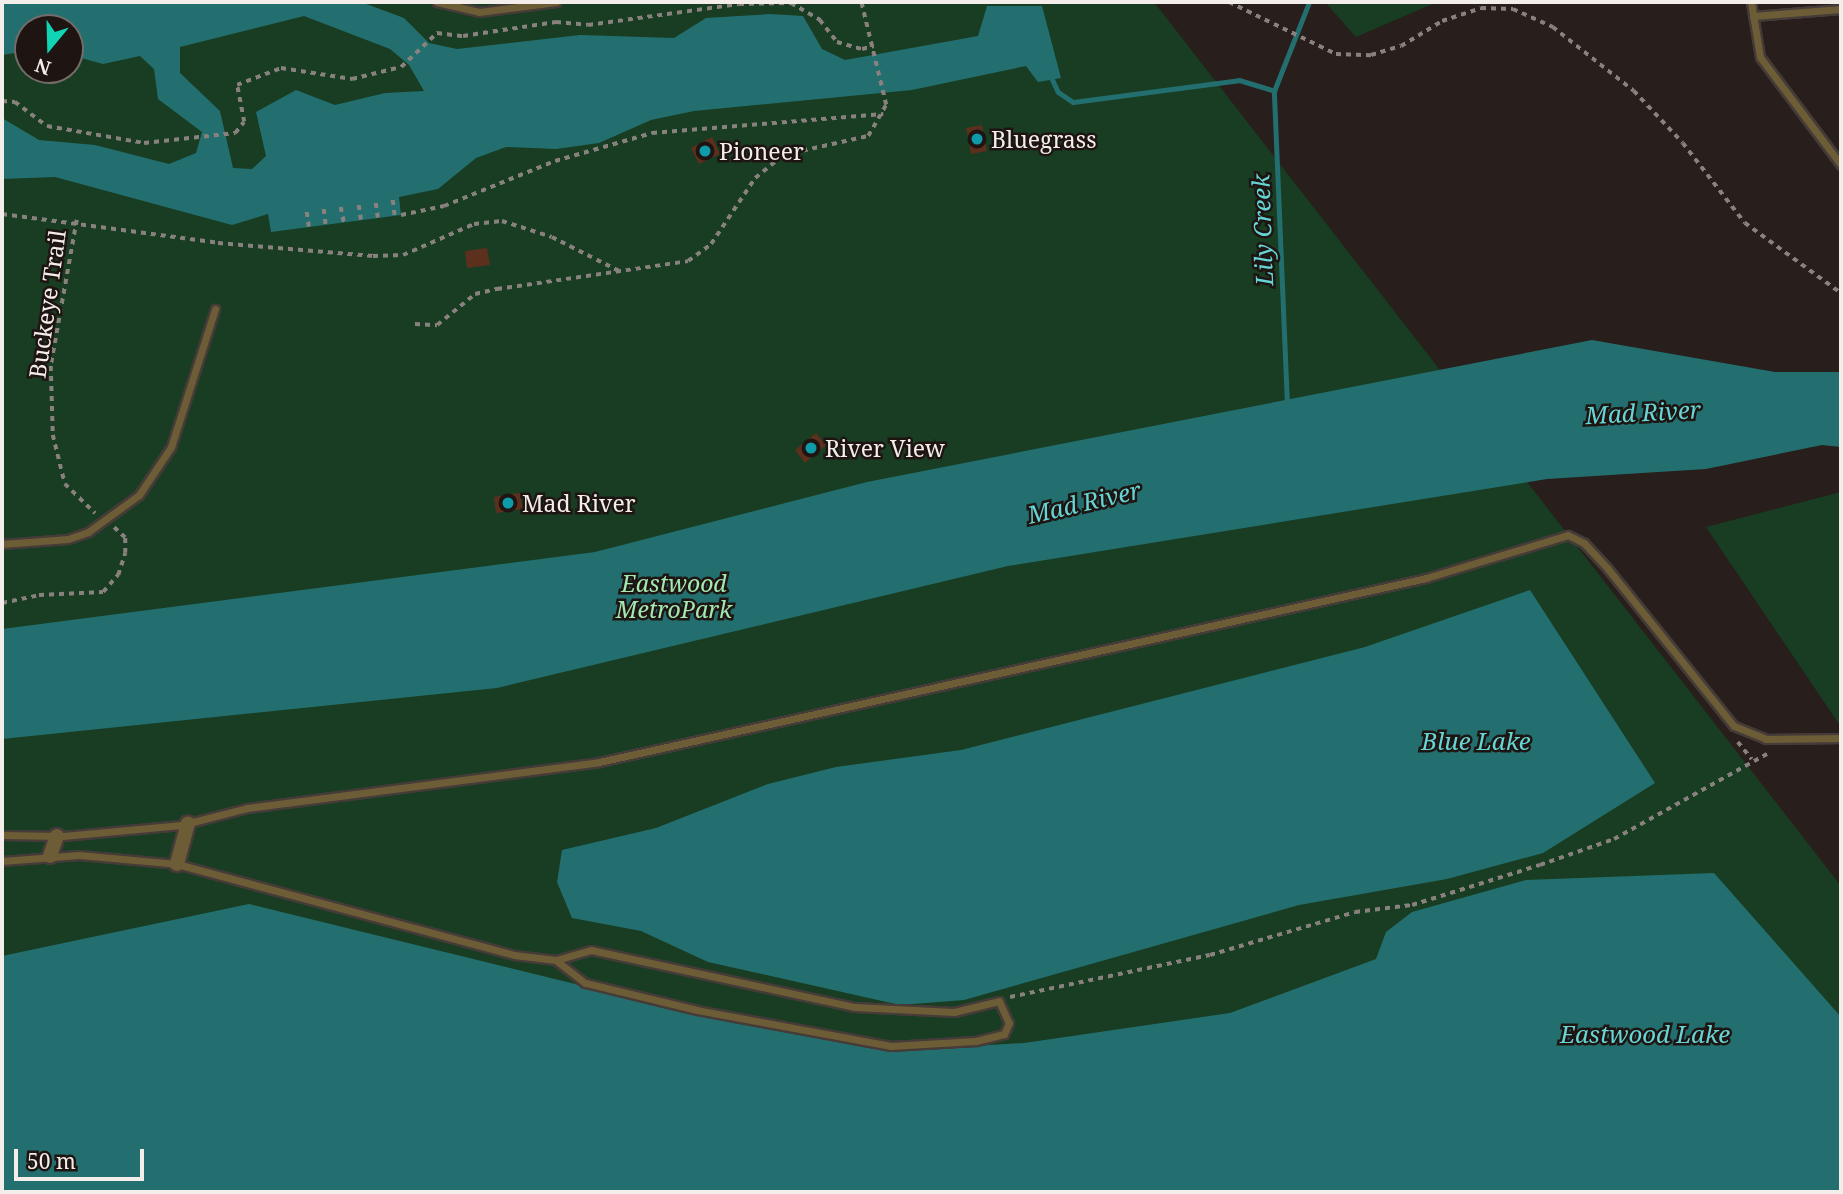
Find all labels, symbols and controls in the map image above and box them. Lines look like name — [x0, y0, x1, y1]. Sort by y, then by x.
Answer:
north arrow — [14, 14, 84, 84]
text: N — [32, 52, 54, 82]
place label: Bluegrass — [991, 125, 1097, 153]
marker: Bluegrass — [969, 131, 985, 147]
place label: Pioneer — [719, 137, 804, 165]
marker: Pioneer — [697, 143, 713, 159]
water label: Lily Creek — [1246, 174, 1278, 286]
street label: Buckeye Trail — [23, 228, 71, 380]
water label: Mad River — [1584, 395, 1702, 429]
place label: River View — [825, 434, 945, 462]
marker: River View — [803, 440, 819, 456]
water label: Mad River — [1024, 475, 1144, 529]
place label: Mad River — [522, 489, 636, 517]
marker: Mad River — [500, 495, 516, 511]
park label: Eastwood MetroPark — [616, 569, 732, 623]
water label: Blue Lake — [1421, 727, 1531, 755]
water label: Eastwood Lake — [1560, 1020, 1730, 1048]
scale bar — [18, 1134, 147, 1178]
text: 50 m — [27, 1147, 76, 1175]

